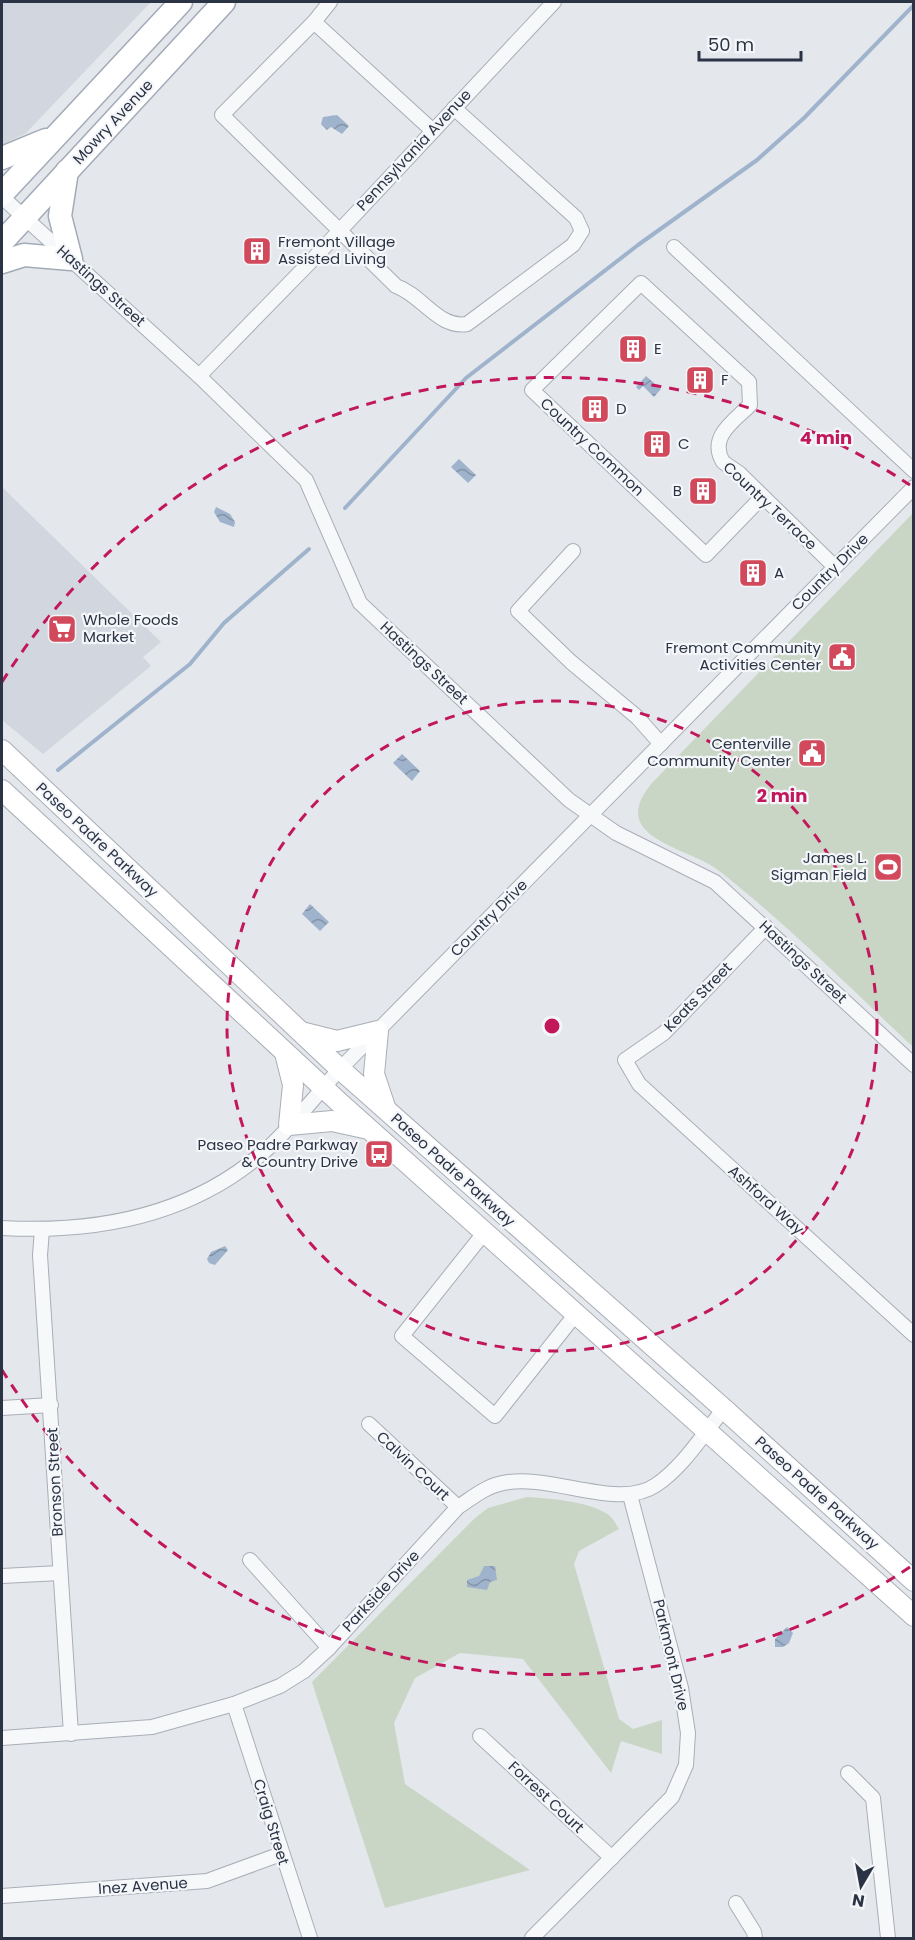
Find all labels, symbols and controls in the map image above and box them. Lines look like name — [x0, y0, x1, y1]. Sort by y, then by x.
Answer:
scale bar — [699, 24, 801, 62]
text: 50 m — [708, 32, 754, 57]
street label: Mowry Avenue — [68, 75, 158, 169]
street label: Pennsylvania Avenue — [352, 84, 476, 215]
place label: Fremont Village Assisted Living — [278, 231, 395, 269]
building icon: Fremont Village Assisted Living — [241, 235, 273, 267]
street label: Hastings Street — [52, 240, 150, 331]
building icon: E — [617, 333, 649, 365]
place label: E — [654, 338, 662, 359]
building icon: F — [684, 364, 716, 396]
place label: F — [721, 369, 729, 390]
street label: Country Common — [536, 393, 649, 500]
building icon: D — [579, 393, 611, 425]
place label: D — [616, 398, 627, 419]
text: 4 min — [800, 425, 852, 450]
building icon: C — [641, 428, 673, 460]
place label: C — [678, 433, 690, 454]
street label: Country Terrace — [719, 457, 822, 555]
building icon: B — [687, 475, 719, 507]
place label: B — [673, 480, 682, 501]
street label: Country Drive — [786, 528, 873, 615]
building icon: A — [737, 557, 769, 589]
place label: A — [774, 562, 784, 583]
place label: Whole Foods Market — [83, 609, 179, 647]
supermarket icon: Whole Foods Market — [46, 613, 78, 645]
street label: Hastings Street — [376, 616, 473, 709]
place label: Fremont Community Activities Center — [666, 637, 822, 675]
public building icon: Fremont Community Activities Center — [826, 641, 858, 673]
place label: Centerville Community Center — [647, 733, 791, 771]
public building icon: Centerville Community Center — [796, 737, 828, 769]
street label: Paseo Padre Parkway — [32, 777, 164, 902]
text: 2 min — [757, 783, 807, 808]
place label: James L. Sigman Field — [771, 847, 867, 885]
sports icon: James L. Sigman Field — [872, 851, 904, 883]
street label: Country Drive — [445, 874, 532, 961]
street label: Hastings Street — [755, 915, 852, 1008]
street label: Keats Street — [659, 957, 736, 1036]
centre of rings — [542, 1016, 562, 1036]
street label: Paseo Padre Parkway — [387, 1108, 520, 1231]
place label: Paseo Padre Parkway & Country Drive — [198, 1134, 359, 1172]
bus stop icon: Paseo Padre Parkway & Country Drive — [363, 1138, 395, 1170]
street label: Ashford Way — [724, 1160, 809, 1240]
street label: Calvin Court — [372, 1426, 454, 1505]
street label: Bronson Street — [41, 1427, 68, 1537]
street label: Paseo Padre Parkway — [751, 1431, 884, 1554]
street label: Parkside Drive — [337, 1545, 424, 1636]
street label: Parkmont Drive — [648, 1597, 695, 1713]
street label: Forrest Court — [504, 1756, 589, 1837]
street label: Craig Street — [248, 1776, 295, 1868]
north arrow — [831, 1856, 891, 1916]
street label: Inez Avenue — [97, 1872, 188, 1899]
text: N — [851, 1888, 866, 1913]

